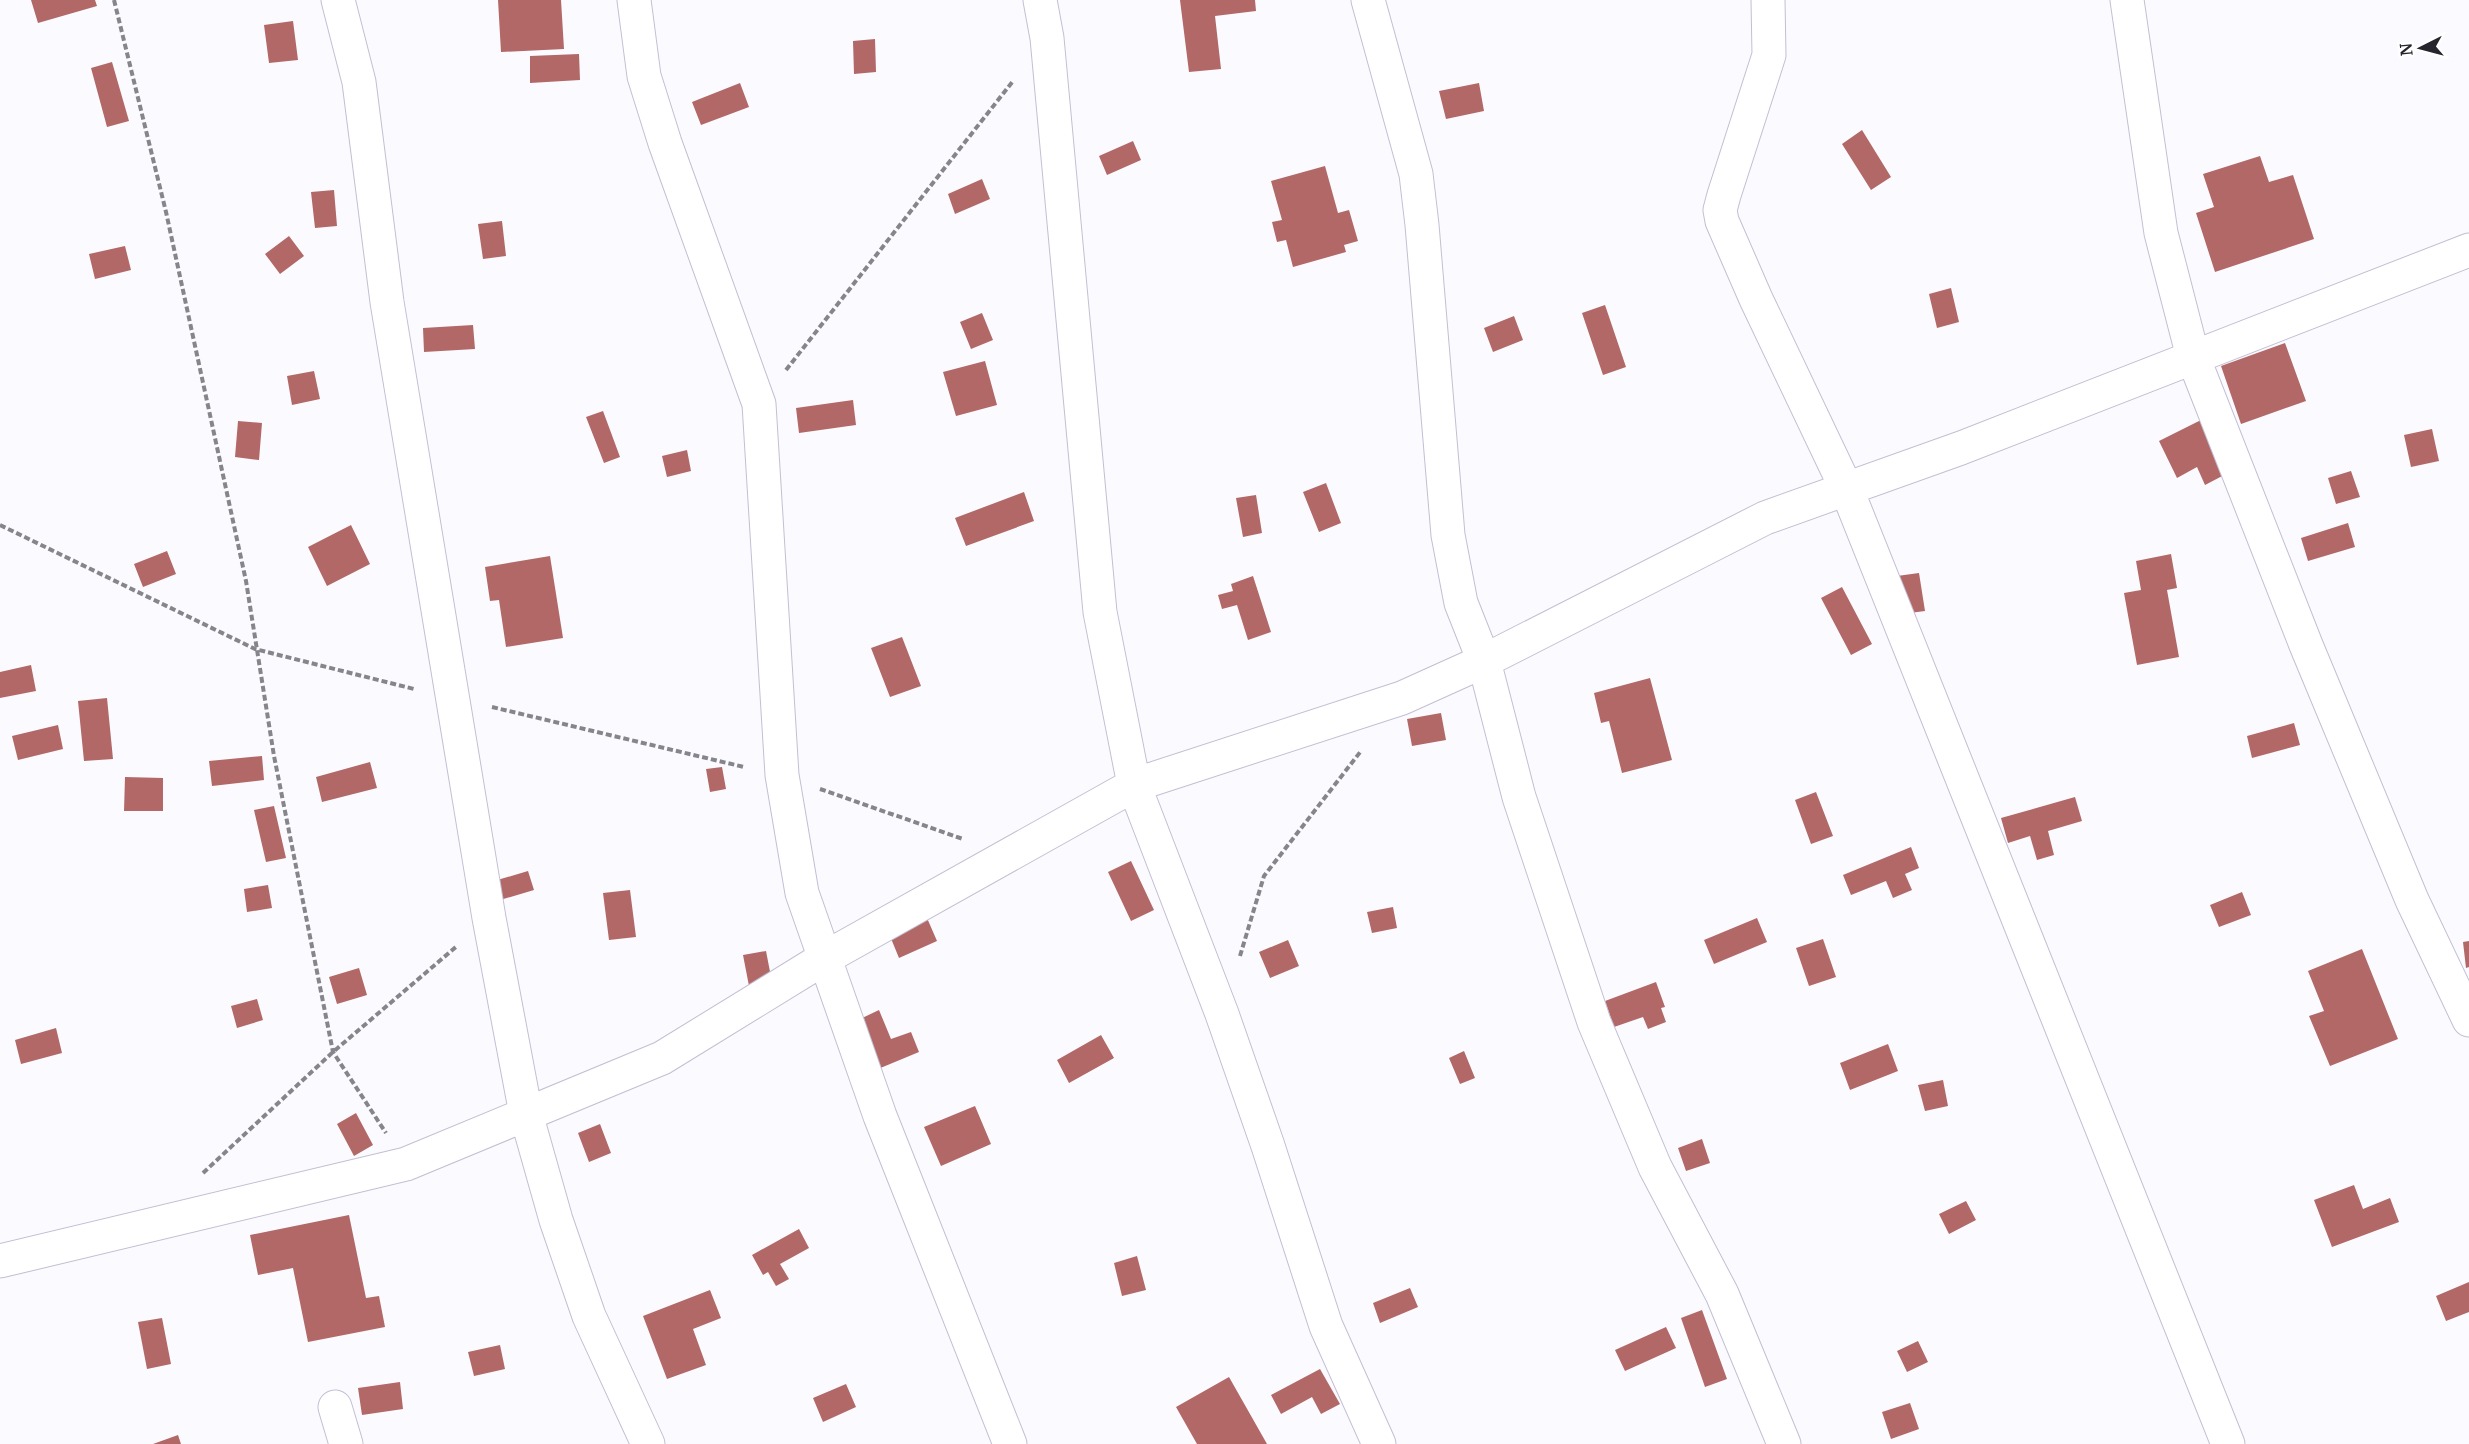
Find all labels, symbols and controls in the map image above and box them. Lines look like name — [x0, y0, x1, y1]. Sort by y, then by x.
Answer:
north arrow — [2391, 18, 2451, 78]
text: N — [2395, 42, 2417, 57]

